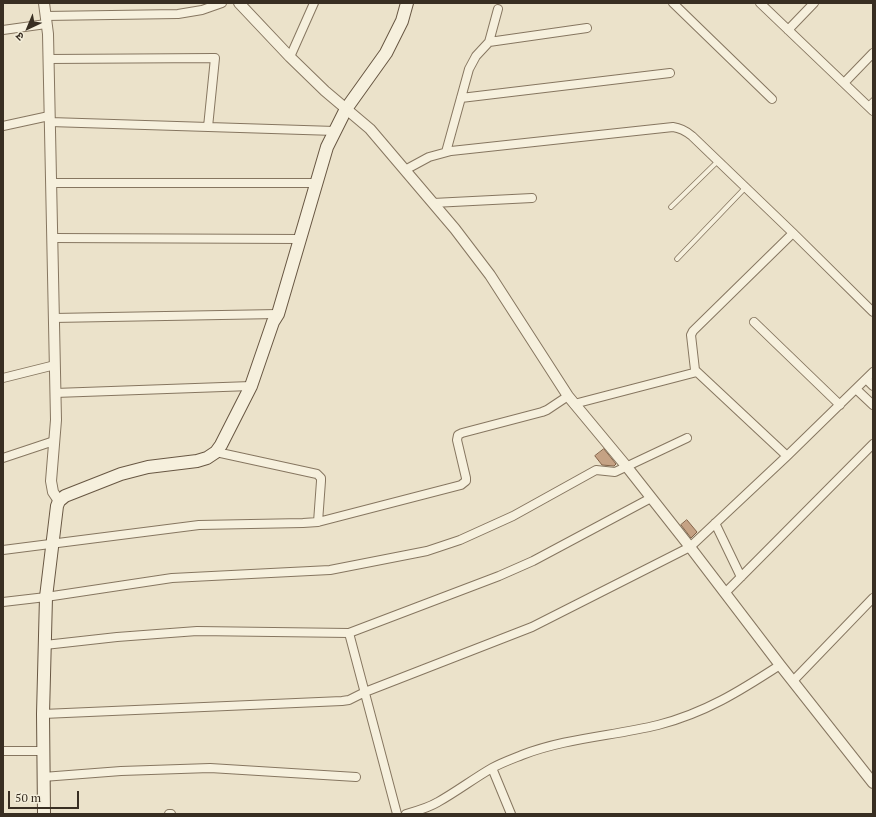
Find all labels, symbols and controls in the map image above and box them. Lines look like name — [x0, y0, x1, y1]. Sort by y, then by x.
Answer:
north arrow — [8, 8, 48, 48]
text: उ — [12, 29, 27, 44]
scale bar — [10, 783, 81, 809]
text: 50 m — [15, 790, 41, 805]

